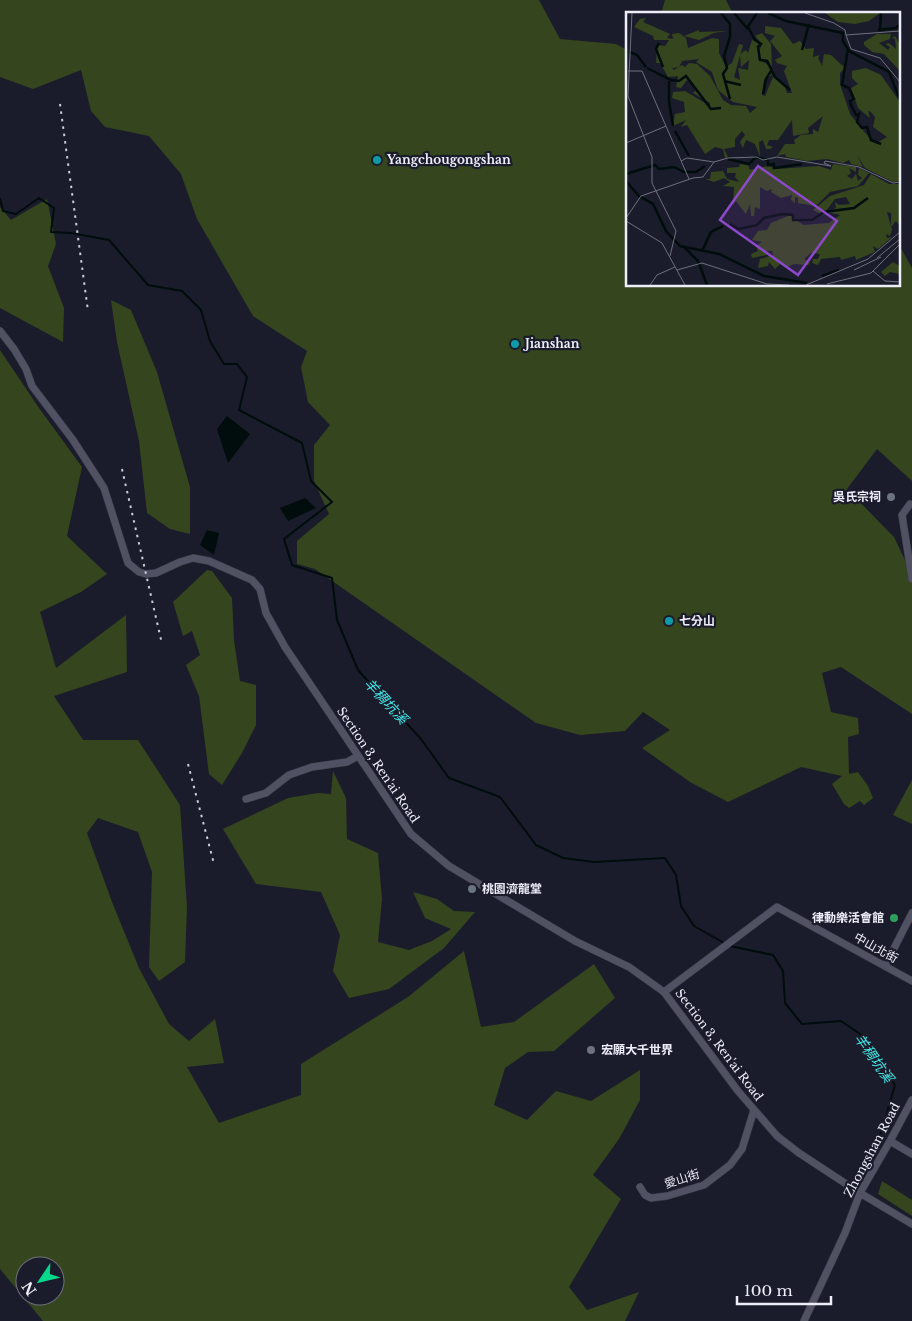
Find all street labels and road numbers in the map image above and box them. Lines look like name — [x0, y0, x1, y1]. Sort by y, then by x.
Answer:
street label: Section 3, Ren'ai Road — [334, 704, 423, 825]
street label: 中山北街 — [852, 929, 901, 966]
street label: Section 3, Ren'ai Road — [672, 986, 766, 1104]
street label: Zhongshan Road — [840, 1100, 903, 1200]
street label: 愛山街 — [662, 1166, 701, 1191]

